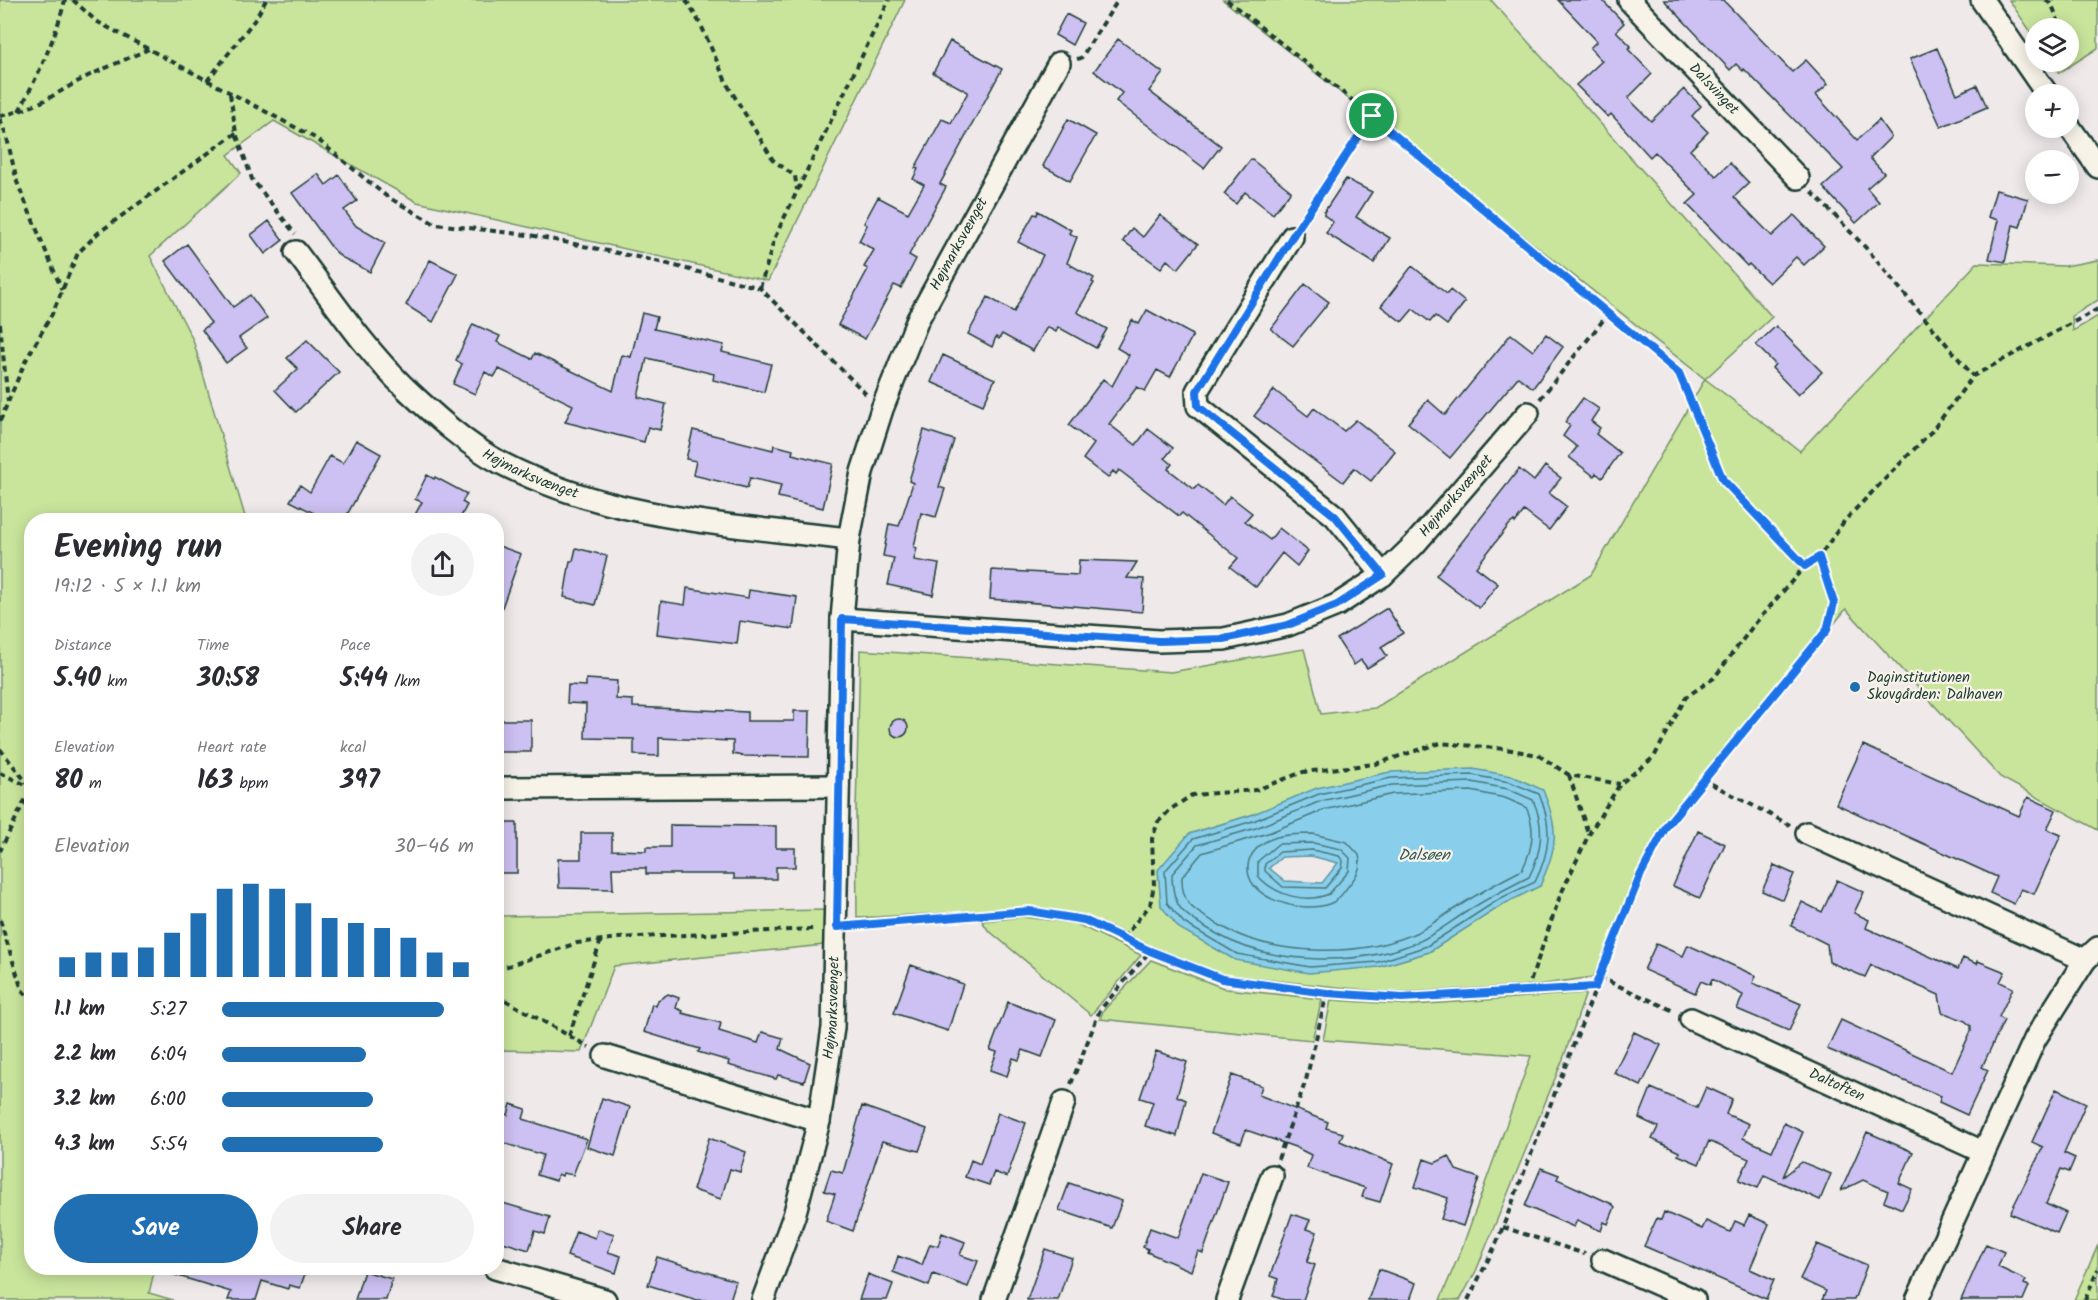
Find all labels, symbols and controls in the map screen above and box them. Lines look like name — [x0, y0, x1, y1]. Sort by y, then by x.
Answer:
map controls — [2025, 18, 2079, 204]
button: layers — [2025, 18, 2079, 72]
street label: Dalsvinget — [1683, 58, 1745, 121]
button: + — [2025, 84, 2079, 138]
pin — [1346, 90, 1397, 141]
icon: arrive — [1355, 99, 1388, 132]
button: − — [2025, 150, 2079, 204]
street label: Højmarksvænget — [924, 193, 995, 295]
street label: Højmarksvænget — [477, 443, 582, 506]
street label: Højmarksvænget — [1413, 449, 1499, 543]
text: Evening run — [54, 522, 222, 575]
button: share — [411, 533, 474, 596]
text: 19:12 · 5 × 1.1 km — [54, 571, 201, 603]
text: Distance — [54, 633, 112, 658]
text: Time — [197, 633, 229, 658]
text: Pace — [340, 633, 371, 658]
text: 5.40 — [54, 658, 101, 700]
text: 30:58 — [197, 658, 259, 700]
text: 5:44 — [340, 658, 388, 700]
place label: Daginstitutionen Skovgården: Dalhaven — [1867, 666, 2003, 707]
text: km — [101, 669, 127, 694]
text: /km — [388, 669, 420, 694]
marker: Daginstitutionen Skovgården: Dalhaven — [1848, 680, 1862, 694]
text: Elevation — [54, 735, 115, 760]
text: Heart rate — [197, 735, 267, 760]
text: kcal — [340, 735, 366, 760]
text: 80 — [54, 760, 83, 802]
text: 163 — [197, 760, 233, 802]
text: 397 — [340, 760, 380, 802]
text: m — [83, 771, 102, 796]
text: bpm — [233, 771, 268, 796]
text: Elevation — [54, 831, 130, 863]
text: 30–46 m — [394, 831, 474, 863]
water label: Dalsøen — [1398, 843, 1451, 868]
street label: Højmarksvænget — [816, 956, 847, 1061]
text: 1.1 km — [54, 994, 105, 1026]
text: 5:27 — [150, 994, 187, 1026]
text: 2.2 km — [54, 1039, 116, 1071]
text: 6:04 — [150, 1039, 187, 1071]
street label: Daltoften — [1805, 1062, 1869, 1109]
text: 3.2 km — [54, 1084, 115, 1116]
text: 6:00 — [150, 1084, 186, 1116]
text: 4.3 km — [54, 1129, 115, 1161]
text: 5:54 — [150, 1129, 187, 1161]
button: Save — [54, 1194, 258, 1263]
button: Share — [270, 1194, 474, 1263]

